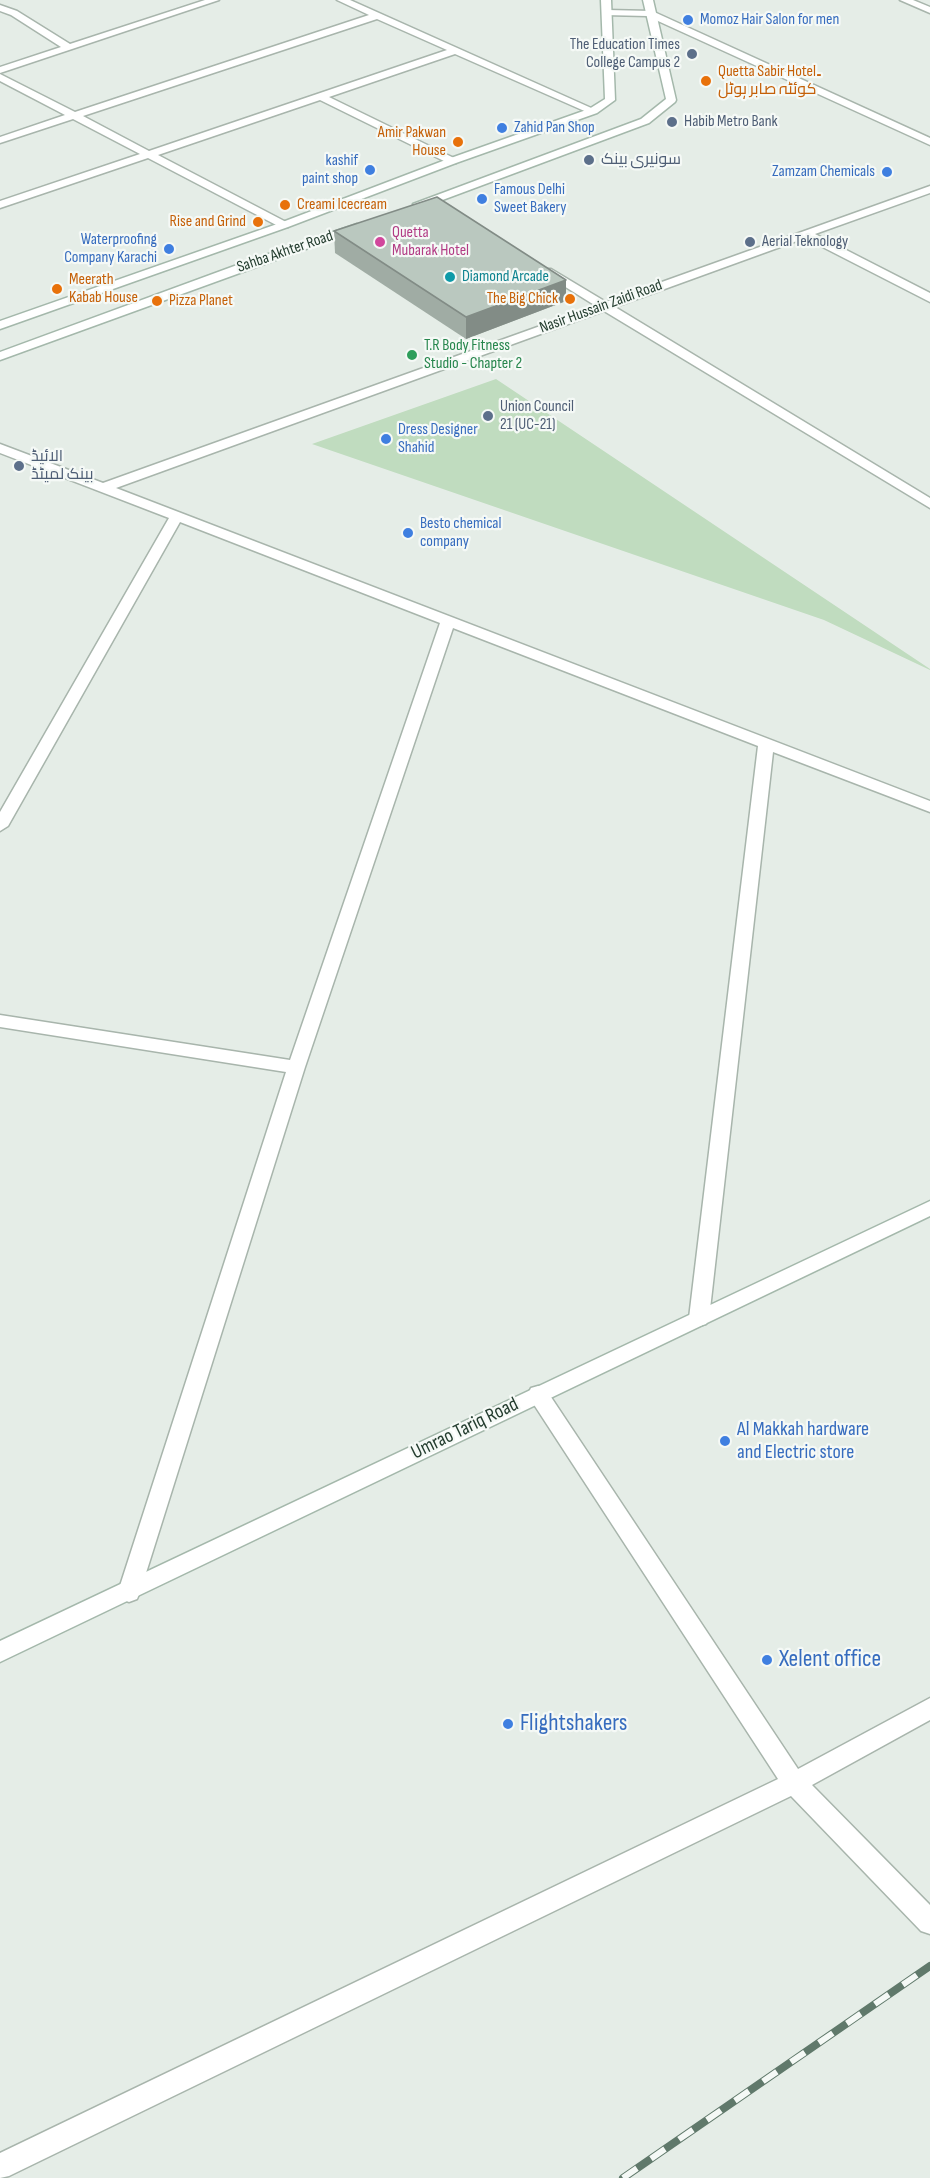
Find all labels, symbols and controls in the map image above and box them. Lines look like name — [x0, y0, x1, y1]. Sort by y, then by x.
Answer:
place label: Momoz Hair Salon for men — [700, 10, 839, 30]
marker: Momoz Hair Salon for men — [681, 13, 695, 27]
place label: The Education Times College Campus 2 — [570, 35, 680, 73]
marker: The Education Times College Campus 2 — [685, 47, 699, 61]
place label: Quetta Sabir Hotel۔ کوئٹہ صابر ہوٹل — [718, 62, 822, 100]
marker: Quetta Sabir Hotel۔ کوئٹہ صابر ہوٹل — [699, 74, 713, 88]
place label: Habib Metro Bank — [684, 112, 778, 132]
marker: Habib Metro Bank — [665, 115, 679, 129]
place label: Zahid Pan Shop — [514, 118, 595, 138]
marker: Zahid Pan Shop — [495, 121, 509, 135]
place label: Amir Pakwan House — [378, 123, 446, 161]
marker: Amir Pakwan House — [451, 135, 465, 149]
place label: سونیری بینک — [601, 150, 681, 170]
place label: kashif paint shop — [302, 151, 358, 189]
marker: سونیری بینک — [582, 153, 596, 167]
place label: Zamzam Chemicals — [772, 162, 875, 182]
marker: kashif paint shop — [363, 163, 377, 177]
marker: Zamzam Chemicals — [880, 165, 894, 179]
place label: Famous Delhi Sweet Bakery — [494, 180, 567, 218]
marker: Famous Delhi Sweet Bakery — [475, 192, 489, 206]
place label: Creami Icecream — [297, 195, 387, 215]
marker: Creami Icecream — [278, 198, 292, 212]
place label: Rise and Grind — [170, 212, 246, 232]
marker: Rise and Grind — [251, 215, 265, 229]
place label: Quetta Mubarak Hotel — [392, 223, 469, 261]
street label: Sahba Akhter Road — [234, 227, 336, 277]
place label: Waterproofing Company Karachi — [64, 230, 157, 268]
place label: Aerial Teknology — [762, 232, 848, 252]
marker: Quetta Mubarak Hotel — [373, 235, 387, 249]
marker: Aerial Teknology — [743, 235, 757, 249]
marker: Waterproofing Company Karachi — [162, 242, 176, 256]
place label: Diamond Arcade — [462, 267, 549, 287]
place label: Meerath Kabab House — [69, 270, 138, 308]
marker: Diamond Arcade — [443, 270, 457, 284]
street label: Nasir Hussain Zaidi Road — [537, 276, 665, 338]
marker: Meerath Kabab House — [50, 282, 64, 296]
place label: The Big Chick — [487, 289, 558, 309]
place label: Pizza Planet — [169, 291, 233, 311]
marker: The Big Chick — [563, 292, 577, 306]
marker: Pizza Planet — [150, 294, 164, 308]
place label: T.R Body Fitness Studio - Chapter 2 — [424, 336, 522, 374]
marker: T.R Body Fitness Studio - Chapter 2 — [405, 348, 419, 362]
place label: Union Council 21 (UC-21) — [500, 397, 574, 435]
marker: Union Council 21 (UC-21) — [481, 409, 495, 423]
place label: Dress Designer Shahid — [398, 420, 478, 458]
marker: Dress Designer Shahid — [379, 432, 393, 446]
place label: الائیڈ بینک لمیٹڈ — [31, 447, 93, 485]
marker: الائیڈ بینک لمیٹڈ — [12, 459, 26, 473]
place label: Besto chemical company — [420, 514, 501, 552]
marker: Besto chemical company — [401, 526, 415, 540]
street label: Umrao Tariq Road — [408, 1393, 522, 1465]
place label: Al Makkah hardware and Electric store — [737, 1418, 869, 1465]
marker: Al Makkah hardware and Electric store — [718, 1434, 732, 1448]
place label: Xelent office — [779, 1646, 881, 1674]
marker: Xelent office — [760, 1653, 774, 1667]
place label: Flightshakers — [520, 1710, 627, 1738]
marker: Flightshakers — [501, 1717, 515, 1731]

